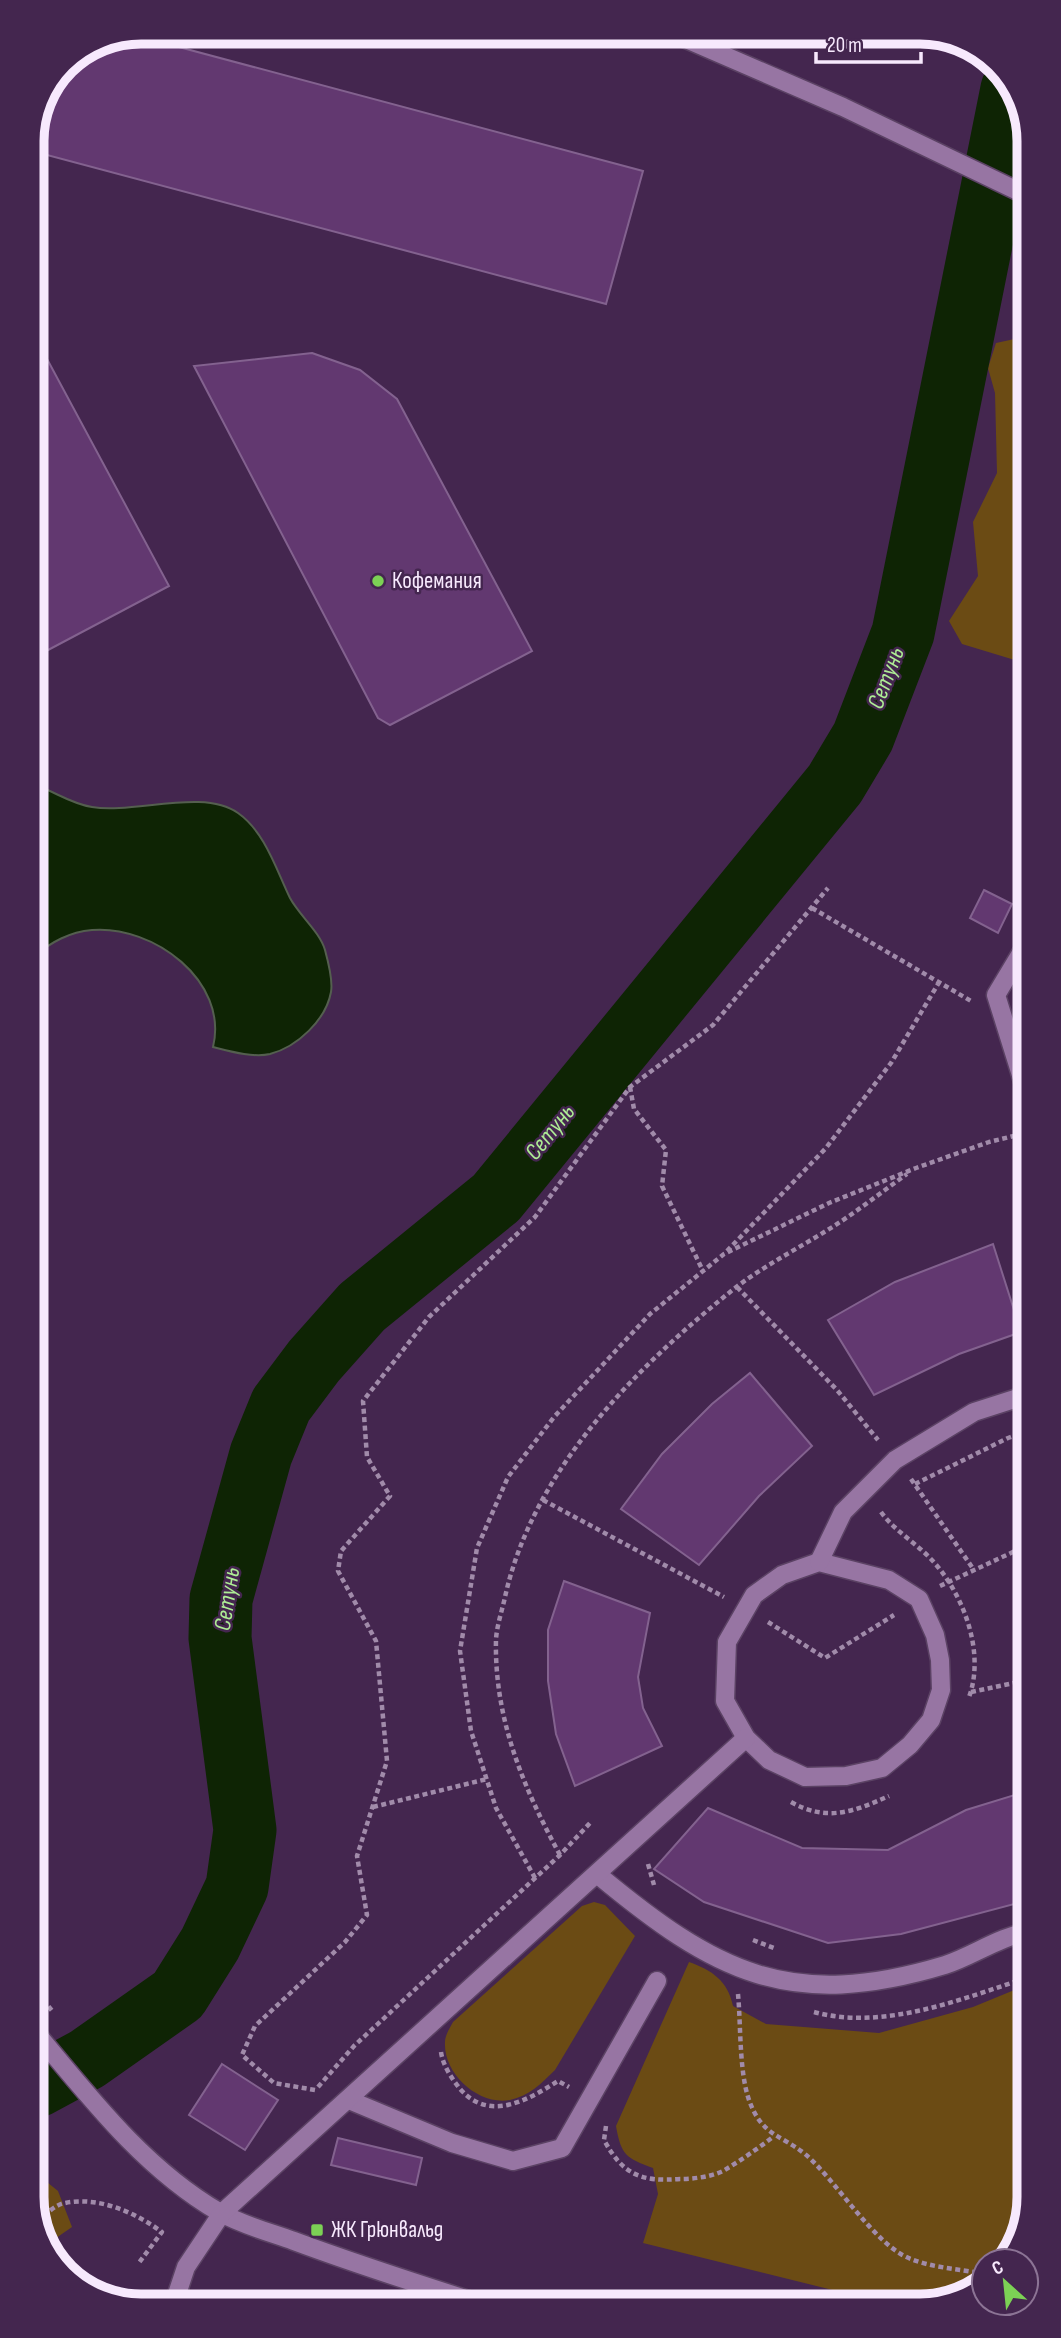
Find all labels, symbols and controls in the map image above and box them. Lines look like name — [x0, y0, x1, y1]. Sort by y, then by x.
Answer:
scale bar — [816, 21, 921, 65]
text: 20 m — [827, 33, 862, 58]
place label: Кофемания — [392, 567, 482, 595]
marker: Кофемания — [370, 573, 386, 589]
water label: Сетунь — [861, 643, 911, 713]
water label: Сетунь — [519, 1098, 581, 1166]
water label: Сетунь — [208, 1565, 246, 1633]
place label: ЖК Грюнвальд — [331, 2216, 443, 2244]
marker: ЖК Грюнвальд — [309, 2222, 325, 2238]
north arrow — [970, 2247, 1040, 2317]
text: С — [988, 2256, 1008, 2281]

